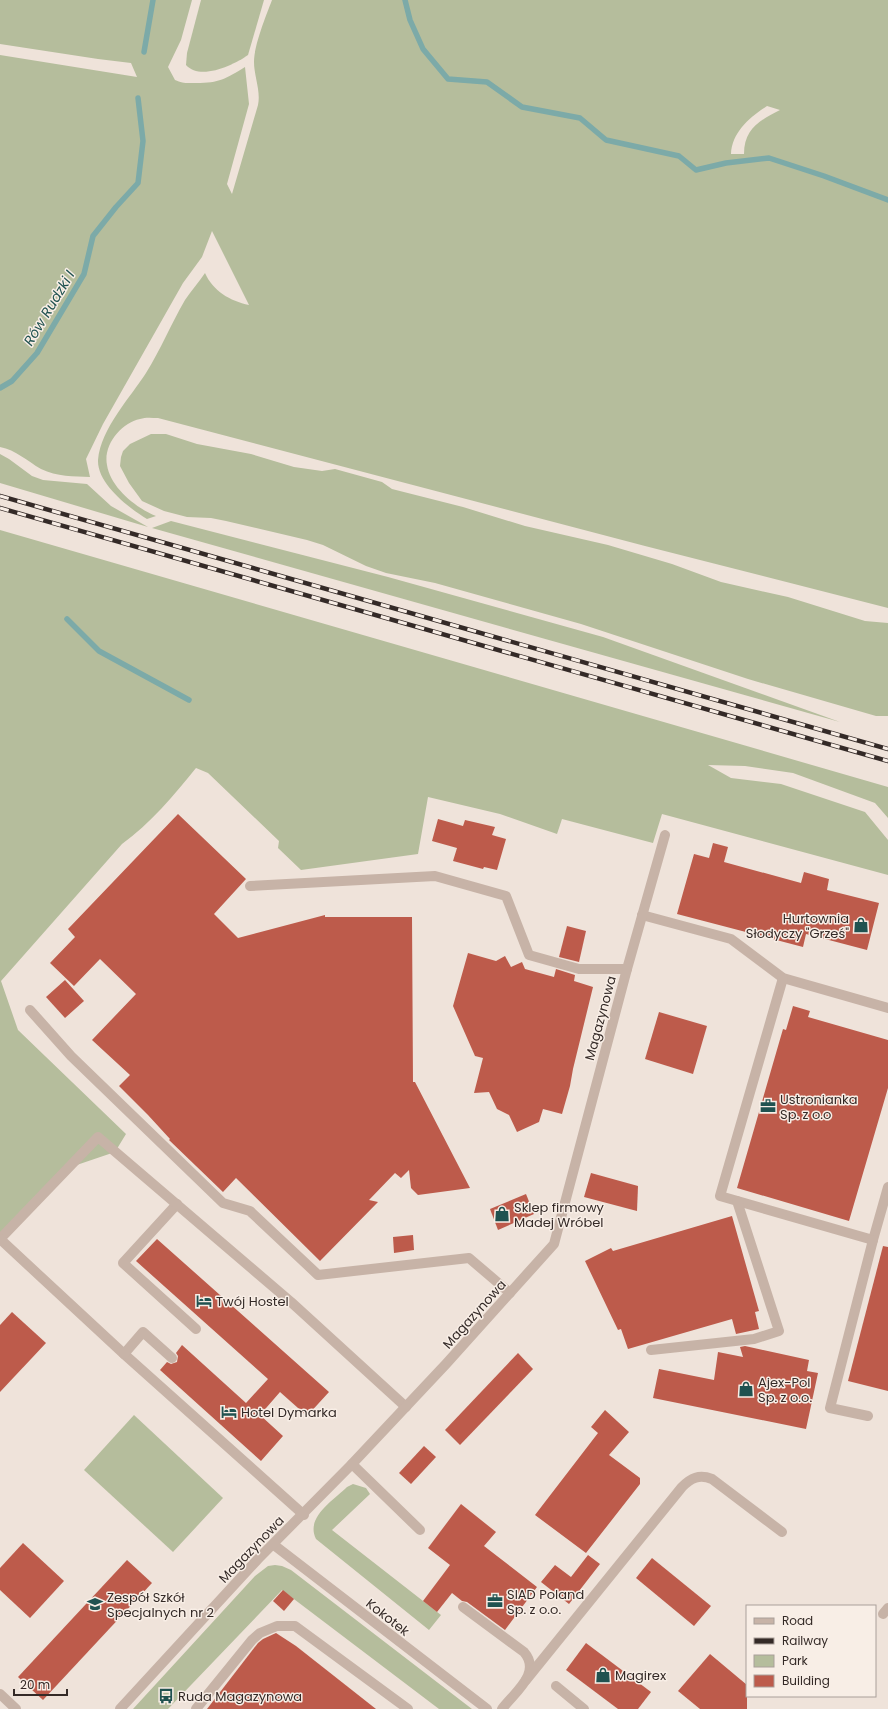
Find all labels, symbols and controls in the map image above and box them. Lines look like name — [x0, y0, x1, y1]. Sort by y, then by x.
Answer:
water label: Rów Rudzki I — [19, 266, 80, 349]
place label: Hurtownia Słodyczy "Grześ" — [746, 909, 849, 943]
shop icon: Hurtownia Słodyczy "Grześ" — [852, 916, 870, 934]
street label: Magazynowa — [580, 974, 621, 1063]
place label: Ustronianka Sp. z o.o — [780, 1090, 858, 1124]
office icon: Ustronianka Sp. z o.o — [759, 1097, 777, 1115]
place label: Sklep firmowy Madej Wróbel — [514, 1198, 605, 1232]
shop icon: Sklep firmowy Madej Wróbel — [493, 1205, 511, 1223]
street label: Magazynowa — [438, 1276, 511, 1353]
hotel icon: Twój Hostel — [195, 1292, 213, 1310]
place label: Twój Hostel — [216, 1292, 289, 1311]
place label: Ajex-Pol Sp. z o.o. — [758, 1373, 812, 1407]
shop icon: Ajex-Pol Sp. z o.o. — [737, 1380, 755, 1398]
hotel icon: Hotel Dymarka — [220, 1403, 238, 1421]
place label: Hotel Dymarka — [241, 1403, 337, 1422]
street label: Magazynowa — [214, 1511, 288, 1587]
place label: SIAD Poland Sp. z o.o. — [507, 1585, 584, 1619]
place label: Zespół Szkół Specjalnych nr 2 — [107, 1588, 214, 1622]
office icon: SIAD Poland Sp. z o.o. — [486, 1592, 504, 1610]
street label: Kokotek — [362, 1594, 414, 1641]
school or university icon: Zespół Szkół Specjalnych nr 2 — [86, 1595, 104, 1613]
legend — [746, 1605, 876, 1697]
text: Road — [782, 1612, 813, 1629]
text: Railway — [782, 1632, 828, 1649]
text: Park — [782, 1652, 809, 1669]
shop icon: Magirex — [594, 1666, 612, 1684]
place label: Magirex — [615, 1666, 667, 1685]
scale bar — [14, 1671, 67, 1697]
text: Building — [782, 1672, 830, 1689]
text: 20 m — [20, 1676, 50, 1693]
bus stop icon: Ruda Magazynowa — [157, 1687, 175, 1705]
place label: Ruda Magazynowa — [178, 1687, 302, 1706]

